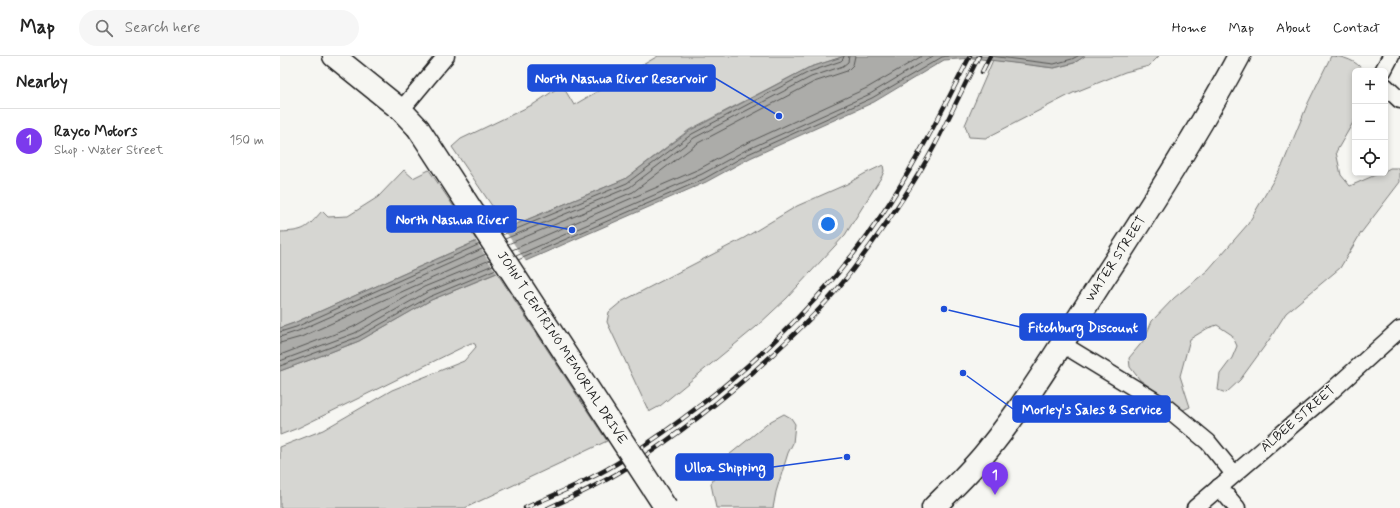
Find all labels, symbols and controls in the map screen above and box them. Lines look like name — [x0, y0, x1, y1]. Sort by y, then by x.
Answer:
search box — [79, 10, 359, 46]
text: Map — [20, 15, 55, 40]
icon: search — [93, 17, 115, 39]
text: Search here — [125, 18, 200, 38]
text: Home — [1172, 19, 1206, 37]
text: Map — [1228, 19, 1254, 37]
text: About — [1276, 19, 1311, 37]
text: Contact — [1333, 19, 1380, 37]
callout: North Nashua River Reservoir — [528, 65, 715, 91]
map controls — [1352, 68, 1388, 176]
button: + — [1352, 68, 1388, 104]
text: North Nashua River Reservoir — [535, 70, 708, 88]
text: Nearby — [16, 71, 68, 93]
button: − — [1352, 104, 1388, 140]
text: Rayco Motors — [54, 122, 137, 142]
text: 1 — [26, 132, 32, 149]
text: 150 m — [230, 132, 264, 149]
button: locate — [1352, 140, 1388, 176]
text: Shop · Water Street — [54, 142, 163, 159]
callout: North Nashua River — [387, 206, 516, 232]
text: North Nashua River — [395, 211, 509, 229]
street label: WATER STREET — [1082, 212, 1150, 305]
your location — [818, 214, 838, 234]
street label: JOHN T CENTRINO MEMORIAL DRIVE — [493, 248, 631, 448]
callout: Fitchburg Discount — [1020, 314, 1146, 340]
text: Fitchburg Discount — [1028, 319, 1139, 339]
street label: ALBEE STREET — [1257, 382, 1339, 456]
callout: Morley's Sales & Service — [1013, 396, 1170, 422]
text: Morley's Sales & Service — [1022, 401, 1163, 419]
callout: Ulloa Shipping — [676, 454, 773, 480]
text: Ulloa Shipping — [684, 459, 766, 479]
pin: 1 — [982, 462, 1008, 495]

